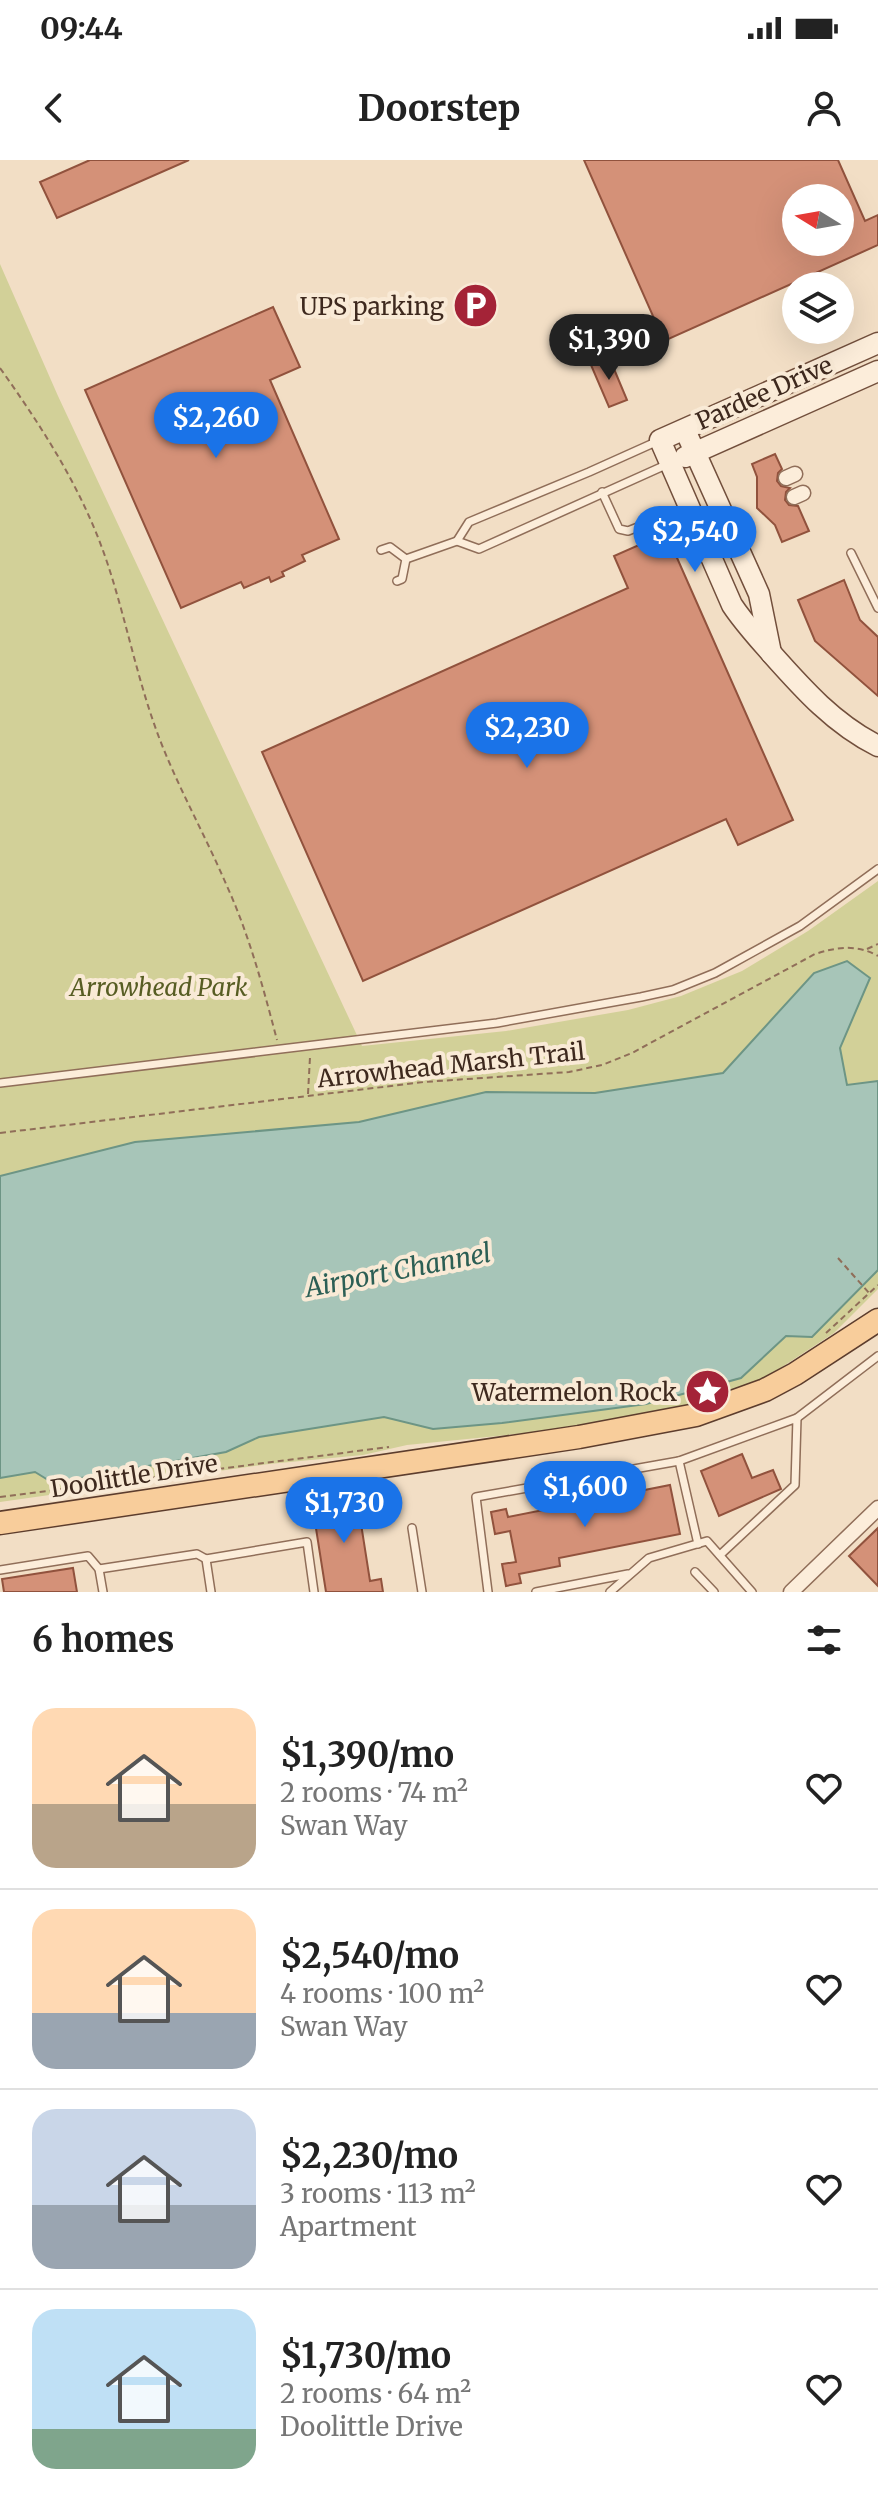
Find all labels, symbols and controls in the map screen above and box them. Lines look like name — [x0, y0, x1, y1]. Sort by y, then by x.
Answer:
text: 09:44 — [40, 9, 123, 47]
icon: back — [32, 86, 76, 130]
text: Doorstep — [358, 86, 520, 131]
icon: person — [802, 86, 846, 130]
north arrow — [782, 184, 854, 256]
map controls — [782, 184, 854, 344]
button: layers — [782, 272, 854, 344]
parking icon: UPS parking — [451, 282, 499, 330]
place label: UPS parking — [300, 291, 444, 322]
pin: $1,390 — [544, 314, 674, 382]
text: $1,390 — [567, 323, 651, 356]
street label: Pardee Drive — [691, 349, 837, 437]
pin: $2,260 — [151, 392, 281, 460]
text: $2,260 — [172, 401, 260, 434]
pin: $2,540 — [630, 506, 760, 574]
text: $2,540 — [651, 515, 739, 548]
pin: $2,230 — [462, 702, 592, 770]
text: $2,230 — [484, 711, 570, 744]
park label: Arrowhead Park — [68, 972, 248, 1003]
street label: Arrowhead Marsh Trail — [315, 1036, 586, 1095]
water label: Airport Channel — [300, 1236, 494, 1305]
place icon: Watermelon Rock — [684, 1368, 732, 1416]
place label: Watermelon Rock — [471, 1377, 678, 1408]
street label: Doolittle Drive — [48, 1447, 220, 1505]
pin: $1,600 — [520, 1461, 650, 1529]
text: $1,600 — [542, 1470, 628, 1503]
pin: $1,730 — [279, 1477, 409, 1545]
text: $1,730 — [303, 1486, 385, 1519]
icon: filters — [802, 1618, 846, 1662]
text: 6 homes — [32, 1619, 174, 1661]
text: $1,390/mo — [280, 1734, 454, 1776]
icon: home — [96, 1740, 192, 1836]
icon: heart — [802, 1766, 846, 1810]
text: 2 rooms · 74 m² — [280, 1776, 468, 1809]
text: Swan Way — [280, 1809, 408, 1842]
text: $2,540/mo — [280, 1935, 459, 1977]
icon: home — [96, 1941, 192, 2037]
icon: heart — [802, 1967, 846, 2011]
text: 4 rooms · 100 m² — [280, 1977, 484, 2010]
text: Swan Way — [280, 2010, 408, 2043]
text: $2,230/mo — [280, 2135, 458, 2177]
icon: home — [96, 2141, 192, 2237]
icon: heart — [802, 2167, 846, 2211]
text: 3 rooms · 113 m² — [280, 2177, 476, 2210]
text: Apartment — [280, 2210, 417, 2243]
text: $1,730/mo — [280, 2335, 451, 2377]
icon: home — [96, 2341, 192, 2437]
icon: heart — [802, 2367, 846, 2411]
text: 2 rooms · 64 m² — [280, 2377, 471, 2410]
text: Doolittle Drive — [280, 2410, 463, 2443]

